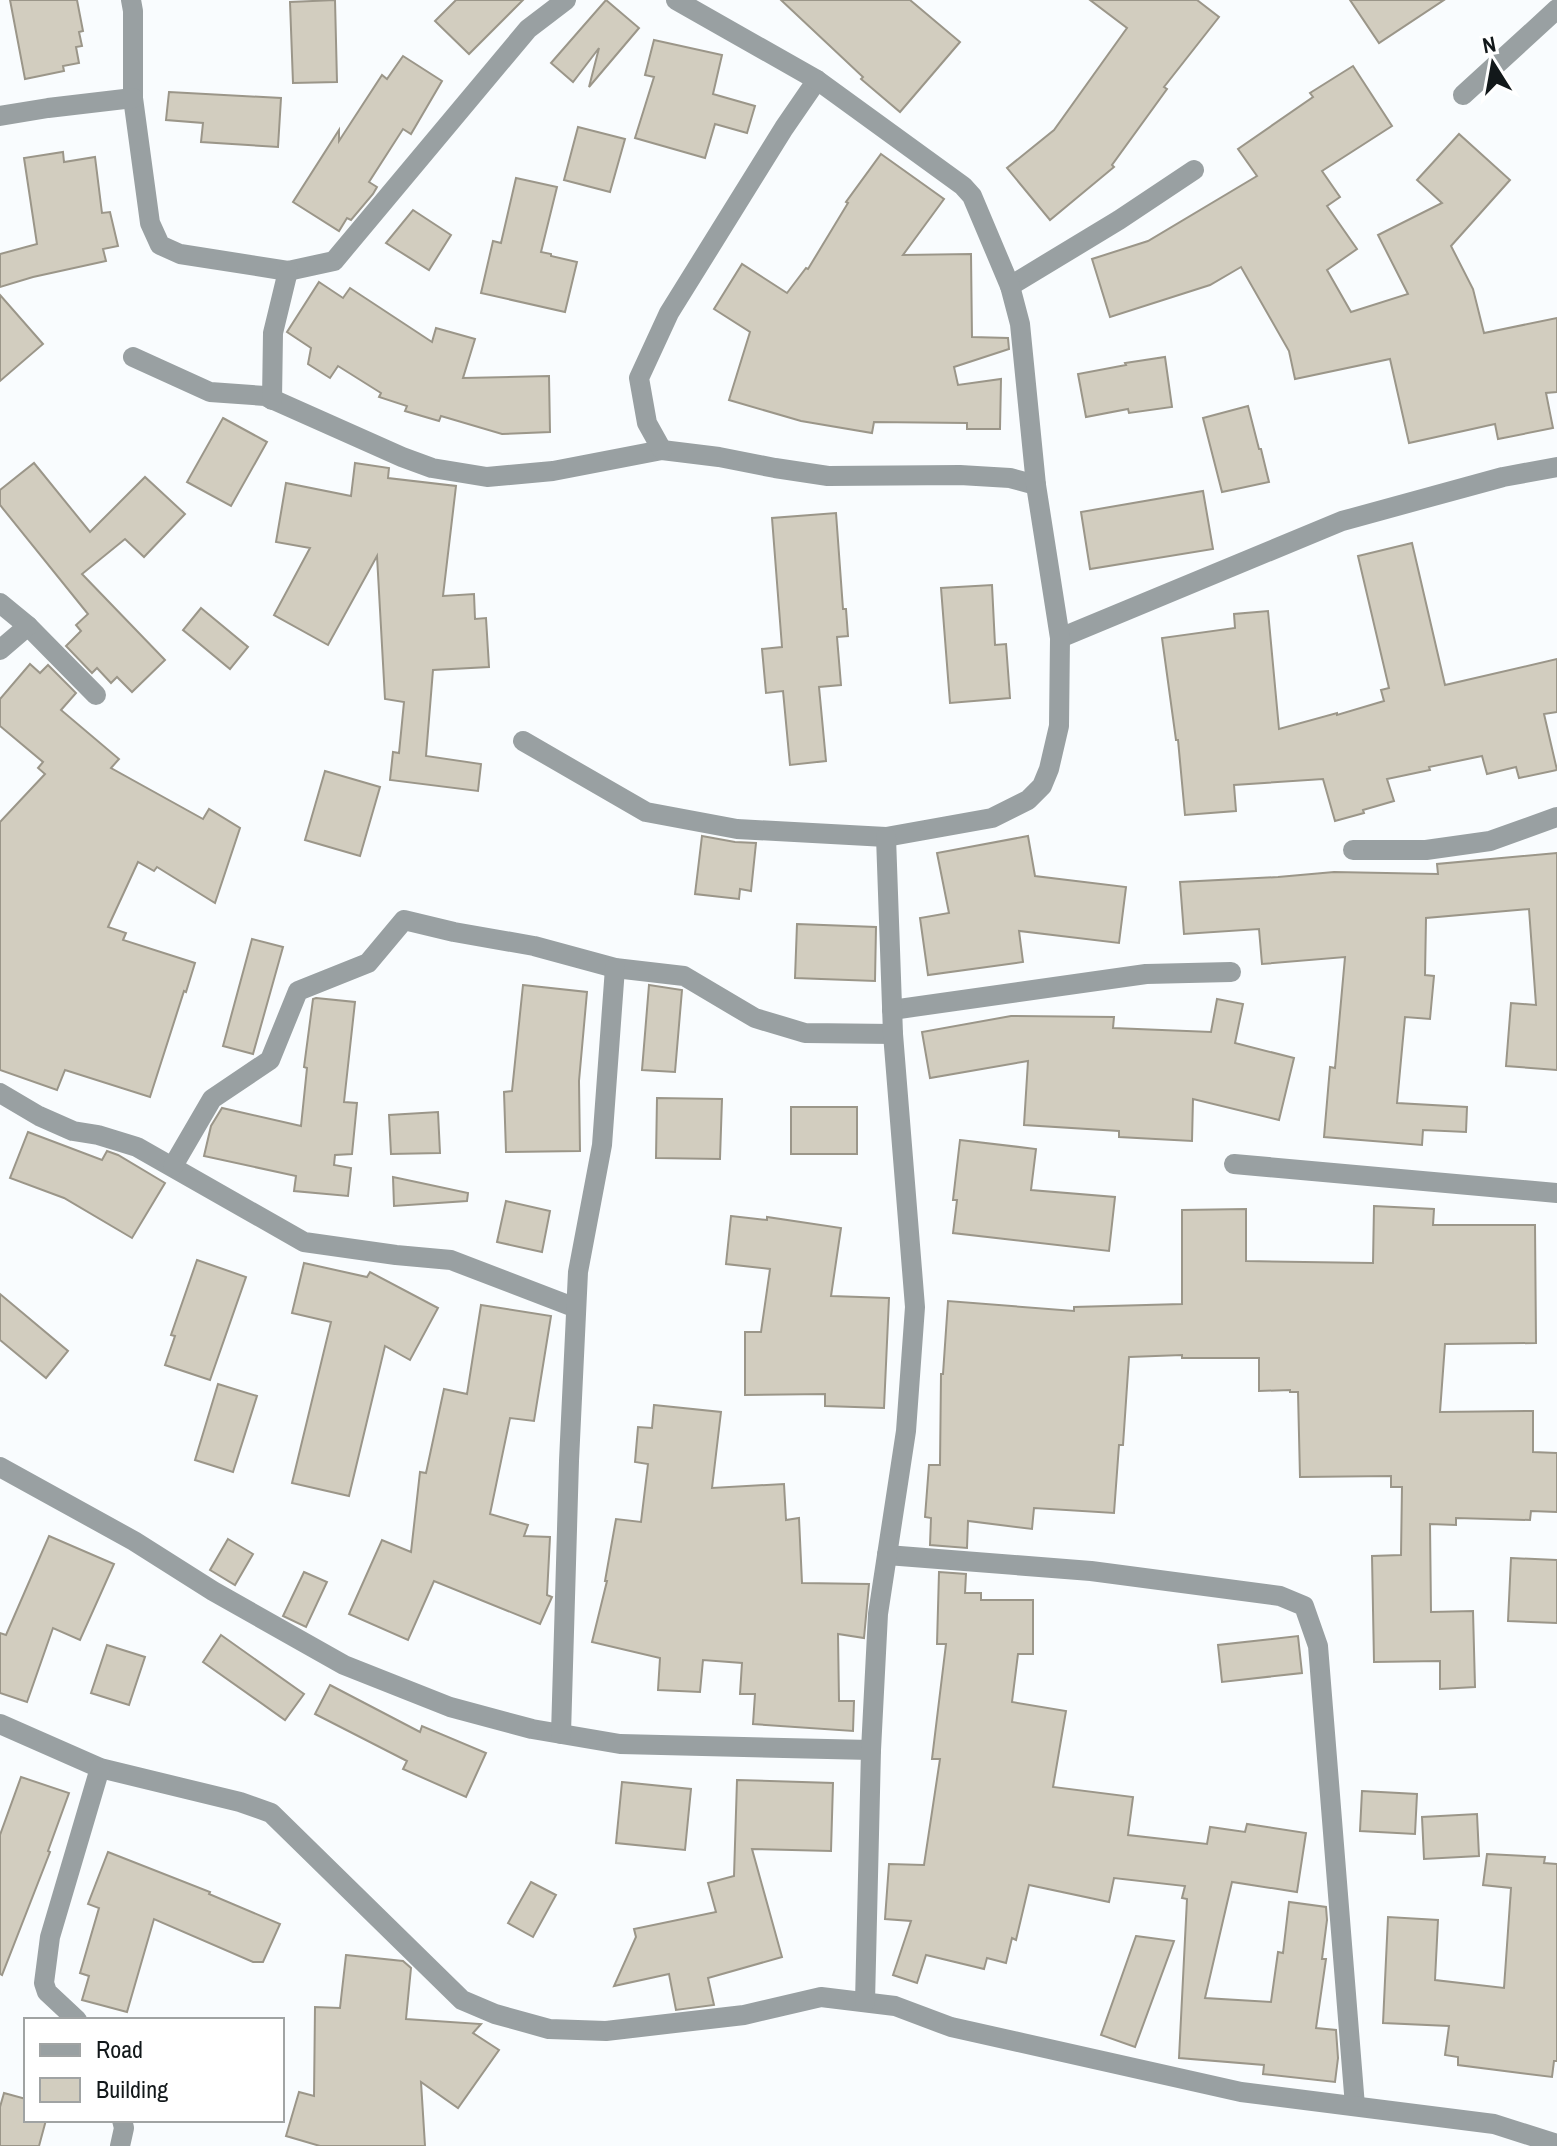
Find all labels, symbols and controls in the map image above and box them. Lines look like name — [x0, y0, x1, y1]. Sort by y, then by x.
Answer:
north arrow — [1453, 24, 1533, 104]
text: N — [1480, 28, 1498, 60]
legend — [24, 2018, 284, 2122]
text: Road — [96, 2033, 143, 2065]
text: Building — [96, 2073, 168, 2105]

